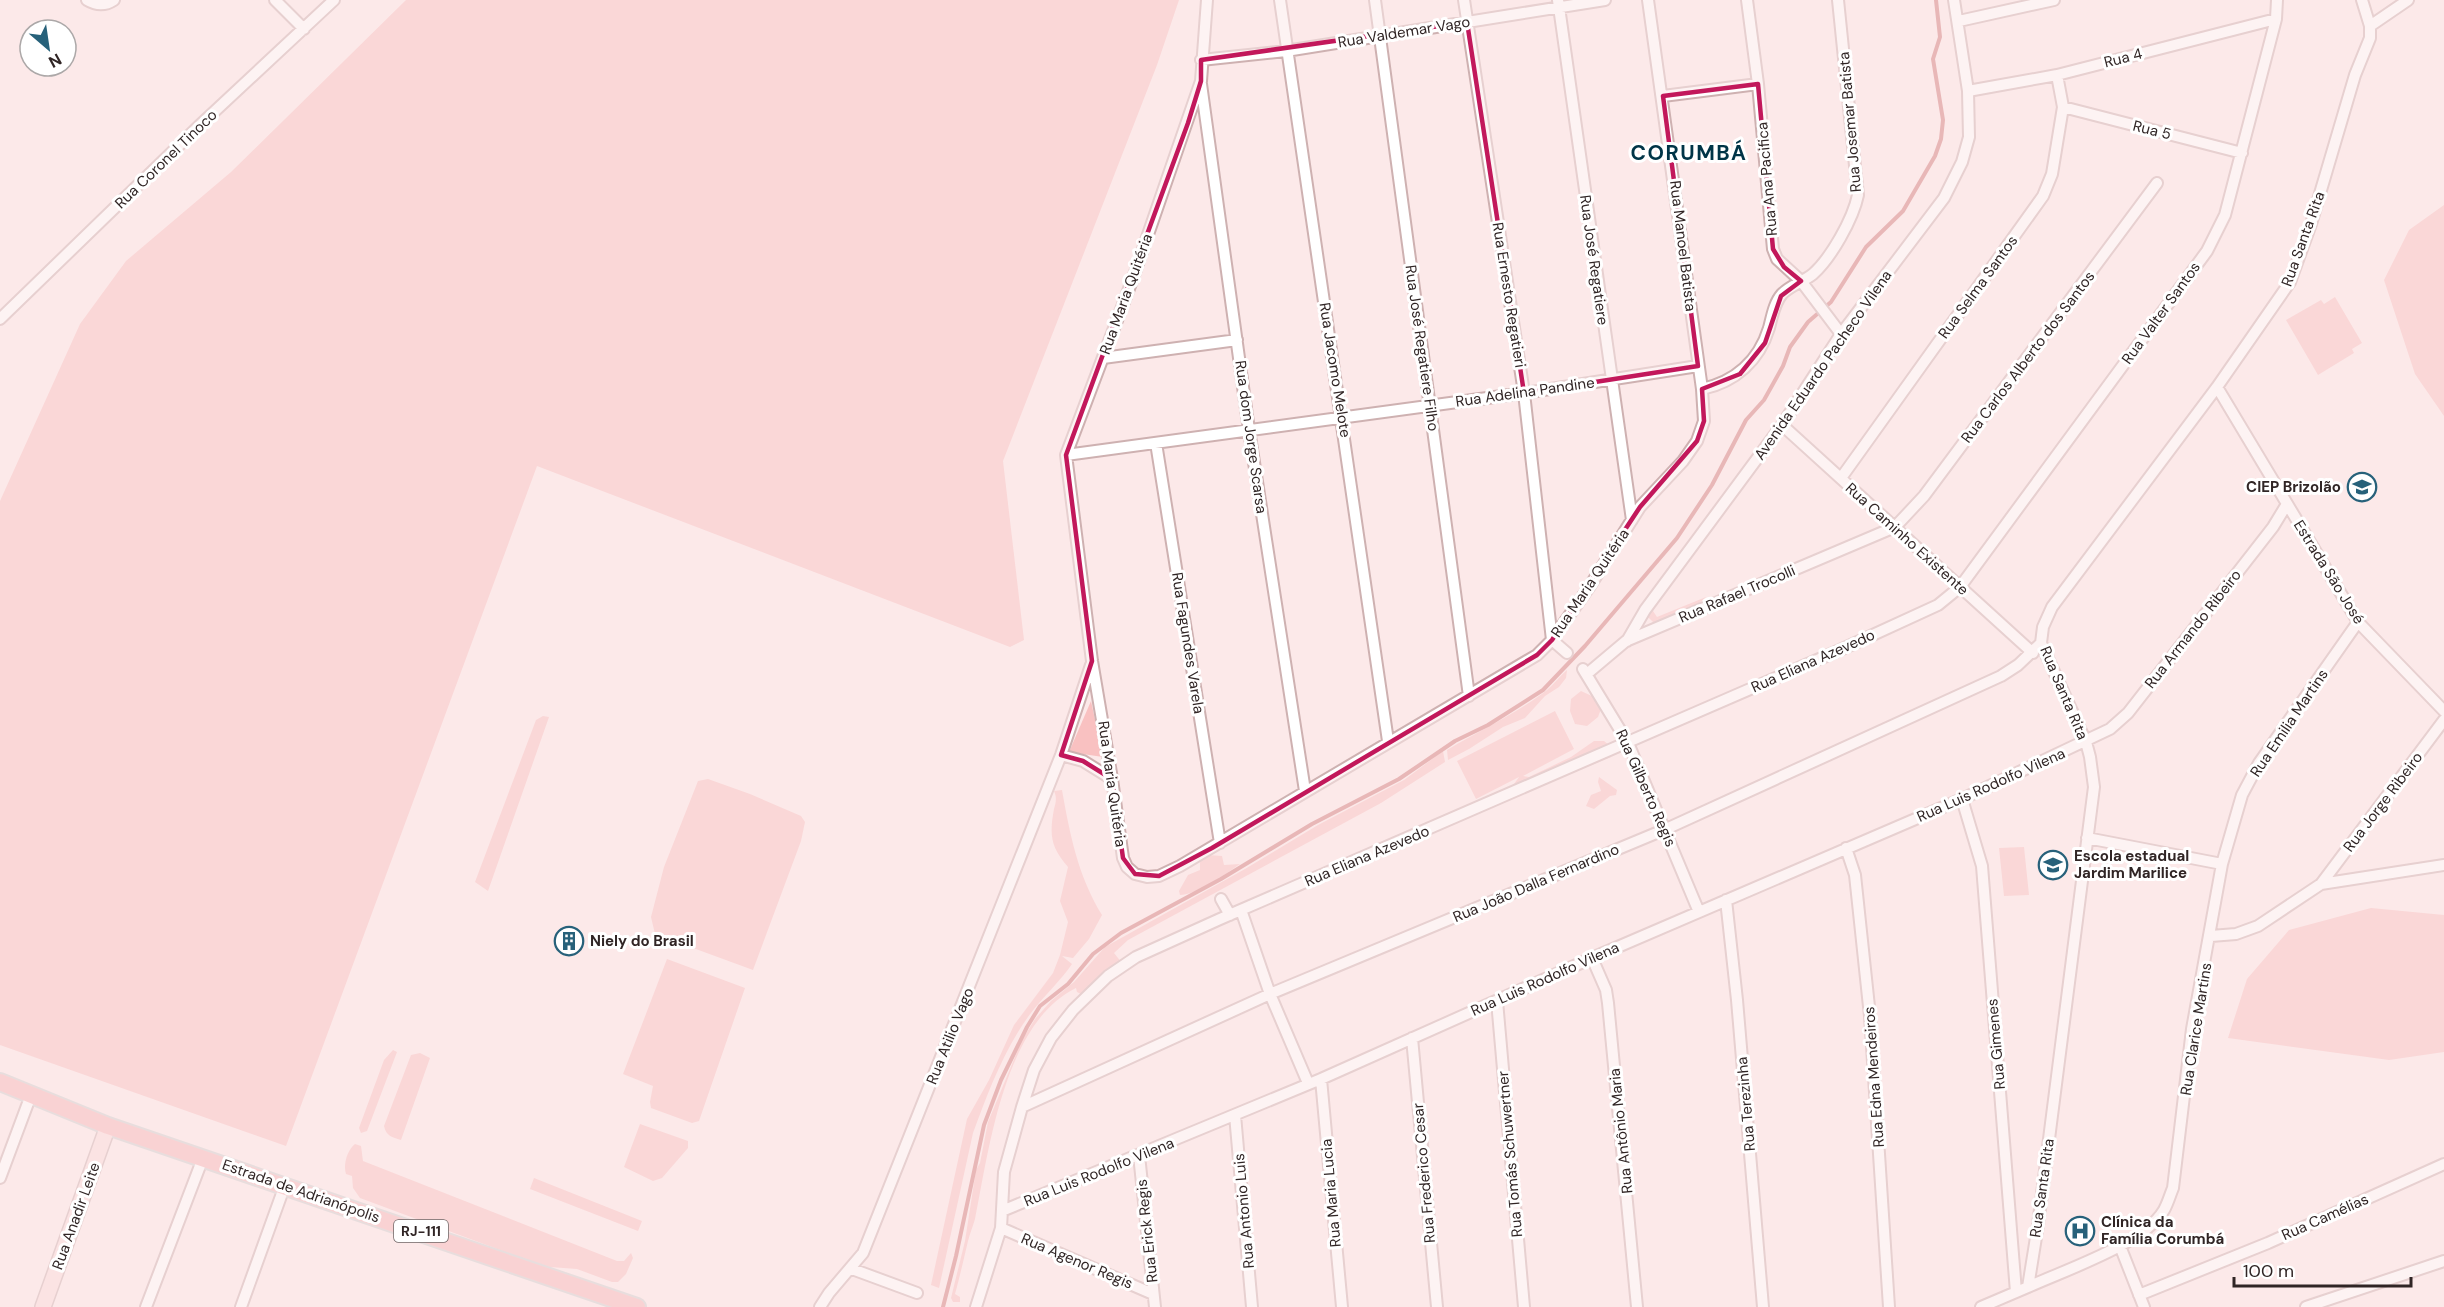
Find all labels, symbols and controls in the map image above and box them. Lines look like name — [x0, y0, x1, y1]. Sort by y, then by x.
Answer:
street label: Rua Valdemar Vago — [1336, 12, 1472, 52]
north arrow — [18, 18, 78, 78]
street label: Rua 4 — [2102, 44, 2144, 72]
text: N — [45, 49, 65, 73]
street label: Rua Josemar Batista — [1834, 51, 1866, 193]
street label: Rua Coronel Tinoco — [111, 105, 222, 213]
street label: Rua 5 — [2131, 116, 2173, 144]
street label: Rua Ana Pacifica — [1752, 121, 1782, 237]
district label: CORUMBÁ — [1631, 139, 1747, 167]
street label: Rua Manoel Batista — [1665, 180, 1701, 312]
street label: Rua Santa Rita — [2277, 189, 2329, 289]
street label: Rua José Regatiere — [1575, 194, 1613, 326]
street label: Rua Ernesto Regatieri — [1488, 221, 1530, 369]
street label: Rua Maria Quitéria — [1095, 231, 1157, 357]
street label: Rua Selma Santos — [1934, 231, 2022, 343]
street label: Rua Valter Santos — [2117, 258, 2205, 368]
street label: Rua José Regatiere Filho — [1400, 264, 1444, 432]
street label: Avenida Eduardo Pacheco Vilena — [1750, 266, 1896, 464]
street label: Rua Carlos Alberto dos Santos — [1957, 267, 2099, 447]
street label: Rua Jacomo Melote — [1314, 301, 1356, 439]
street label: Rua dom Jorge Scarsa — [1230, 359, 1272, 515]
street label: Rua Adelina Pandine — [1454, 372, 1596, 412]
school or university icon: CIEP Brizolão — [2346, 471, 2378, 503]
place label: CIEP Brizolão — [2246, 477, 2341, 497]
street label: Rua Caminho Existente — [1841, 478, 1973, 600]
street label: Estrada São José — [2289, 516, 2369, 628]
street label: Rua Maria Quitéria — [1546, 525, 1634, 641]
street label: Rua Rafael Trocolli — [1676, 560, 1798, 628]
street label: Rua Armando Ribeiro — [2140, 565, 2246, 693]
street label: Rua Fagundes Varela — [1167, 571, 1209, 715]
street label: Rua Eliana Azevedo — [1748, 625, 1878, 697]
street label: Rua Santa Rita — [2035, 643, 2093, 743]
street label: Rua Emilia Martins — [2245, 665, 2333, 781]
street label: Rua Maria Quitéria — [1093, 720, 1131, 848]
street label: Rua Gilberto Regis — [1611, 726, 1681, 850]
street label: Rua Luis Rodolfo Vilena — [1914, 743, 2068, 827]
street label: Rua Jorge Ribeiro — [2339, 748, 2427, 856]
street label: Rua Eliana Azevedo — [1302, 821, 1432, 891]
street label: Rua João Dalla Fernardino — [1450, 839, 1622, 927]
place label: Escola estadual Jardim Marilice — [2074, 846, 2189, 883]
school or university icon: Escola estadual Jardim Marilice — [2037, 849, 2069, 881]
building icon: Niely do Brasil — [553, 925, 585, 957]
place label: Niely do Brasil — [590, 931, 694, 951]
street label: Rua Luis Rodolfo Vilena — [1468, 937, 1622, 1021]
street label: Rua Clarice Martins — [2176, 961, 2216, 1097]
street label: Rua Atilio Vago — [922, 985, 979, 1087]
street label: Rua Gimenes — [1982, 998, 2010, 1090]
street label: Rua Edna Mendeiros — [1859, 1006, 1889, 1148]
street label: Rua Terezinha — [1732, 1056, 1760, 1152]
street label: Rua Antônio Maria — [1604, 1067, 1638, 1195]
street label: Rua Tomás Schuwertner — [1493, 1070, 1527, 1238]
street label: Rua Frederico Cesar — [1408, 1102, 1440, 1244]
street label: Rua Luis Rodolfo Vilena — [1021, 1133, 1177, 1211]
street label: Rua Santa Rita — [2025, 1137, 2059, 1239]
street label: Rua Maria Lucia — [1316, 1138, 1346, 1248]
street label: Rua Antonio Luis — [1229, 1153, 1259, 1269]
street label: Estrada de Adrianópolis — [220, 1155, 382, 1227]
street label: Rua Anadir Leite — [47, 1160, 105, 1272]
street label: Rua Erick Regis — [1132, 1178, 1162, 1284]
street label: Rua Camélias — [2278, 1189, 2372, 1245]
place label: Clínica da Família Corumbá — [2101, 1212, 2224, 1249]
hospital icon: Clínica da Família Corumbá — [2064, 1215, 2096, 1247]
road number: RJ-111 — [394, 1220, 448, 1242]
street label: Rua Agenor Regis — [1018, 1228, 1136, 1294]
scale bar — [2234, 1250, 2411, 1288]
text: 100 m — [2243, 1259, 2294, 1283]

